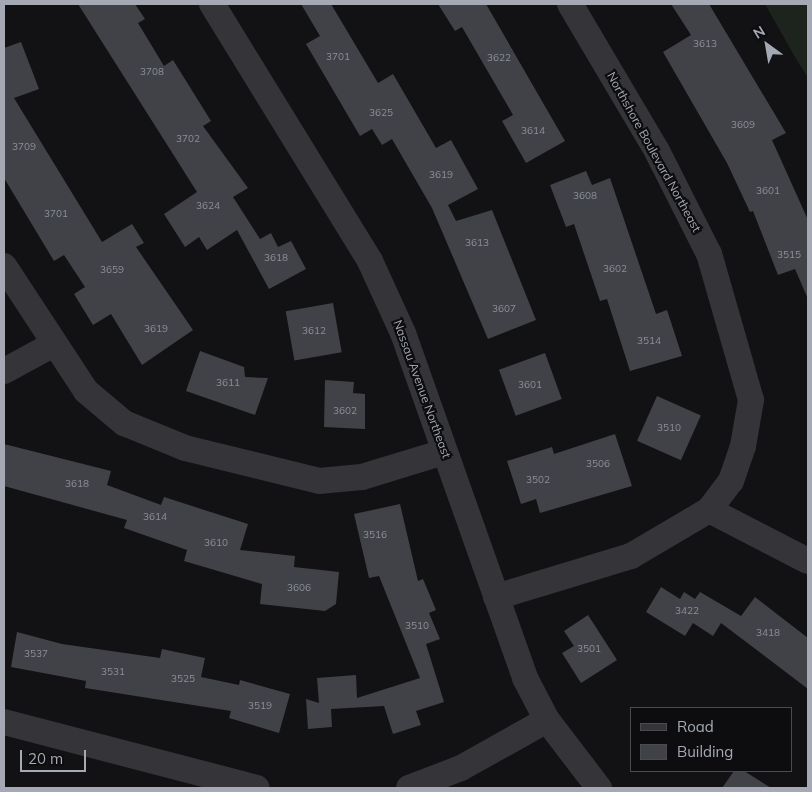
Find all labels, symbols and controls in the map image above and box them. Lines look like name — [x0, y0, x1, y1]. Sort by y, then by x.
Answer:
north arrow — [742, 20, 792, 70]
text: N — [750, 22, 768, 43]
house number: 3613 — [693, 38, 717, 50]
house number: 3701 — [326, 51, 350, 63]
house number: 3622 — [487, 52, 511, 64]
house number: 3708 — [140, 66, 164, 78]
street label: Northshore Boulevard Northeast — [604, 70, 704, 234]
house number: 3625 — [369, 107, 393, 119]
house number: 3609 — [731, 119, 755, 131]
house number: 3614 — [521, 125, 545, 137]
house number: 3702 — [176, 133, 200, 145]
house number: 3709 — [12, 141, 36, 153]
house number: 3619 — [429, 169, 453, 181]
house number: 3601 — [756, 185, 780, 197]
house number: 3608 — [573, 190, 597, 202]
house number: 3624 — [196, 200, 220, 212]
house number: 3701 — [44, 208, 68, 220]
house number: 3613 — [465, 237, 489, 249]
house number: 3515 — [777, 249, 801, 261]
house number: 3618 — [264, 252, 288, 264]
house number: 3602 — [603, 263, 627, 275]
house number: 3659 — [100, 264, 124, 276]
house number: 3607 — [492, 303, 516, 315]
street label: Nassau Avenue Northeast — [390, 318, 454, 460]
house number: 3619 — [144, 323, 168, 335]
house number: 3612 — [302, 325, 326, 337]
house number: 3514 — [637, 335, 661, 347]
house number: 3611 — [216, 377, 240, 389]
house number: 3601 — [518, 379, 542, 391]
house number: 3602 — [333, 405, 357, 417]
house number: 3510 — [657, 422, 681, 434]
house number: 3506 — [586, 458, 610, 470]
house number: 3502 — [526, 474, 550, 486]
house number: 3618 — [65, 478, 89, 490]
house number: 3614 — [143, 511, 167, 523]
house number: 3516 — [363, 529, 387, 541]
house number: 3610 — [204, 537, 228, 549]
house number: 3606 — [287, 582, 311, 594]
house number: 3422 — [675, 605, 699, 617]
house number: 3510 — [405, 620, 429, 632]
house number: 3418 — [756, 627, 780, 639]
house number: 3501 — [577, 643, 601, 655]
house number: 3537 — [24, 648, 48, 660]
house number: 3531 — [101, 666, 125, 678]
house number: 3525 — [171, 673, 195, 685]
house number: 3519 — [248, 700, 272, 712]
legend — [630, 707, 792, 772]
text: Road — [677, 717, 714, 736]
scale bar — [22, 740, 89, 772]
text: Building — [677, 742, 733, 761]
text: 20 m — [28, 749, 63, 768]

